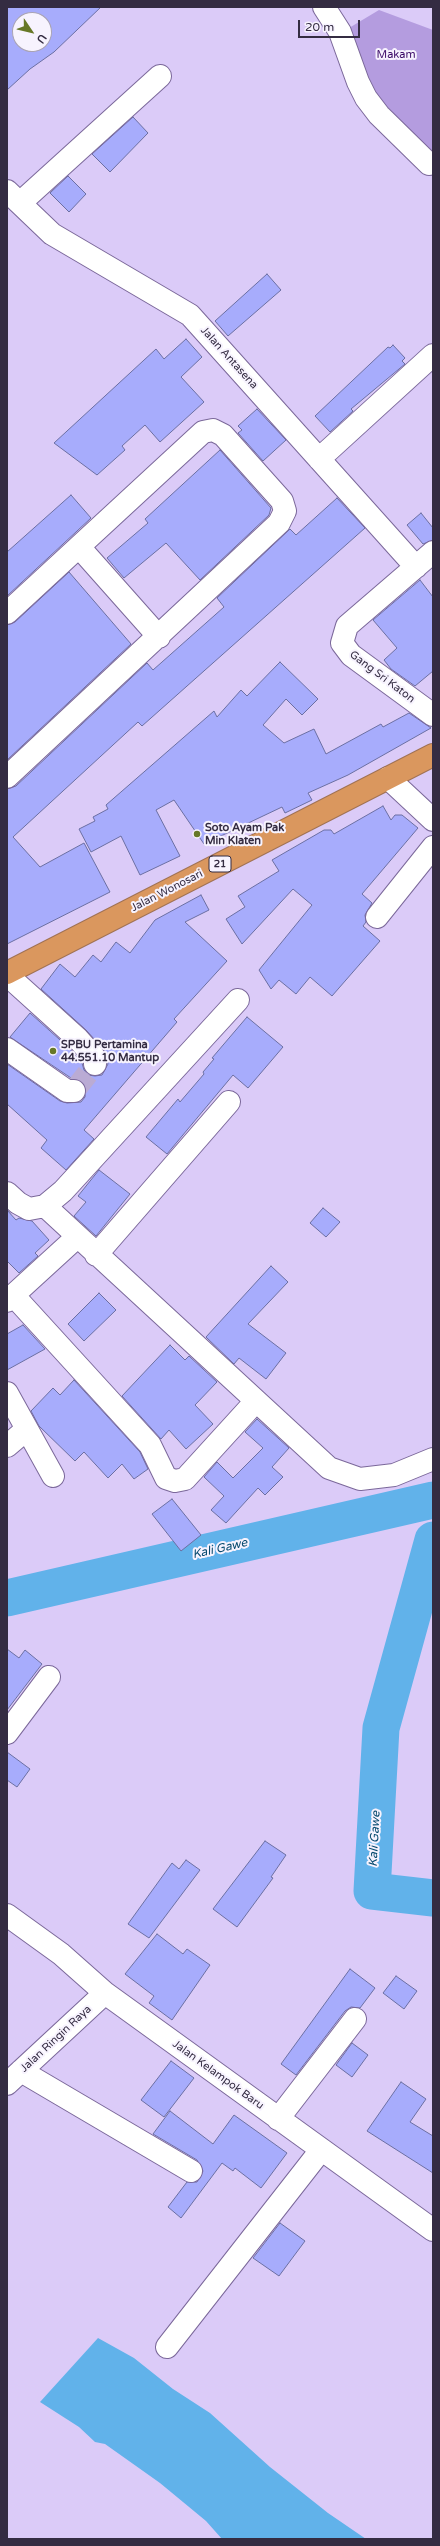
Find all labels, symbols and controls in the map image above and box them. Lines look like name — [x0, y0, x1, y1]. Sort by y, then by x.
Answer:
north arrow — [12, 12, 52, 52]
scale bar — [300, 12, 362, 38]
text: 20 m — [305, 20, 334, 34]
text: U — [34, 31, 49, 46]
park label: Makam — [377, 48, 415, 62]
street label: Jalan Antasena — [198, 324, 260, 392]
street label: Gang Sri Katon — [347, 648, 417, 706]
place label: Soto Ayam Pak Min Klaten — [205, 821, 284, 847]
marker: Soto Ayam Pak Min Klaten — [192, 829, 202, 839]
road number: 21 — [209, 856, 231, 872]
street label: Jalan Wonosari — [129, 867, 205, 915]
place label: SPBU Pertamina 44.551.10 Mantup — [61, 1038, 159, 1064]
marker: SPBU Pertamina 44.551.10 Mantup — [48, 1046, 58, 1056]
water label: Kali Gawe — [191, 1536, 249, 1562]
water label: Kali Gawe — [366, 1811, 384, 1867]
street label: Jalan Ringin Raya — [18, 2003, 94, 2075]
street label: Jalan Kelampok Baru — [170, 2037, 266, 2113]

